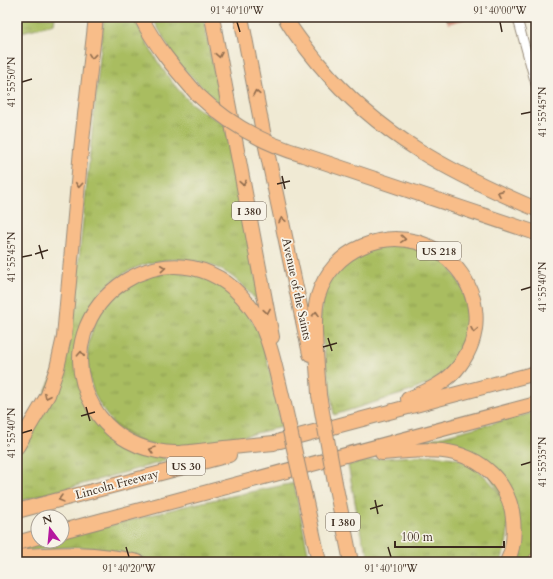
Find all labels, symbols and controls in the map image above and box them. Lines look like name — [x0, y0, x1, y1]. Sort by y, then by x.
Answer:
text: 91°40'10"W — [210, 4, 265, 18]
text: 91°40'00"W — [473, 4, 528, 18]
one-way arrow — [214, 52, 223, 58]
one-way arrow — [88, 53, 97, 59]
text: 41°55'50"N — [5, 56, 19, 107]
text: 41°55'45"N — [536, 86, 550, 137]
one-way arrow — [252, 90, 260, 96]
one-way arrow — [239, 180, 247, 186]
one-way arrow — [74, 182, 83, 188]
one-way arrow — [496, 190, 504, 198]
road number: I 380 — [232, 202, 266, 220]
one-way arrow — [278, 217, 286, 223]
text: 41°55'45"N — [5, 231, 19, 282]
one-way arrow — [400, 234, 406, 243]
street label: Avenue of the Saints — [278, 237, 316, 341]
road number: US 218 — [417, 242, 461, 260]
text: 41°55'40"N — [536, 261, 550, 312]
one-way arrow — [160, 263, 166, 272]
one-way arrow — [262, 308, 271, 314]
one-way arrow — [312, 311, 321, 317]
one-way arrow — [470, 327, 479, 334]
one-way arrow — [77, 351, 85, 357]
one-way arrow — [44, 391, 52, 399]
text: 41°55'40"N — [5, 407, 19, 458]
text: 41°55'35"N — [536, 436, 550, 487]
one-way arrow — [149, 446, 156, 455]
road number: US 30 — [167, 457, 205, 475]
street label: Lincoln Freeway — [74, 465, 161, 503]
one-way arrow — [57, 494, 64, 503]
north arrow — [30, 509, 70, 549]
text: N — [41, 511, 54, 528]
road number: I 380 — [326, 513, 360, 531]
scale bar — [395, 523, 504, 549]
text: 100 m — [401, 529, 434, 545]
text: 91°40'20"W — [102, 562, 157, 576]
text: 91°40'10"W — [364, 562, 419, 576]

